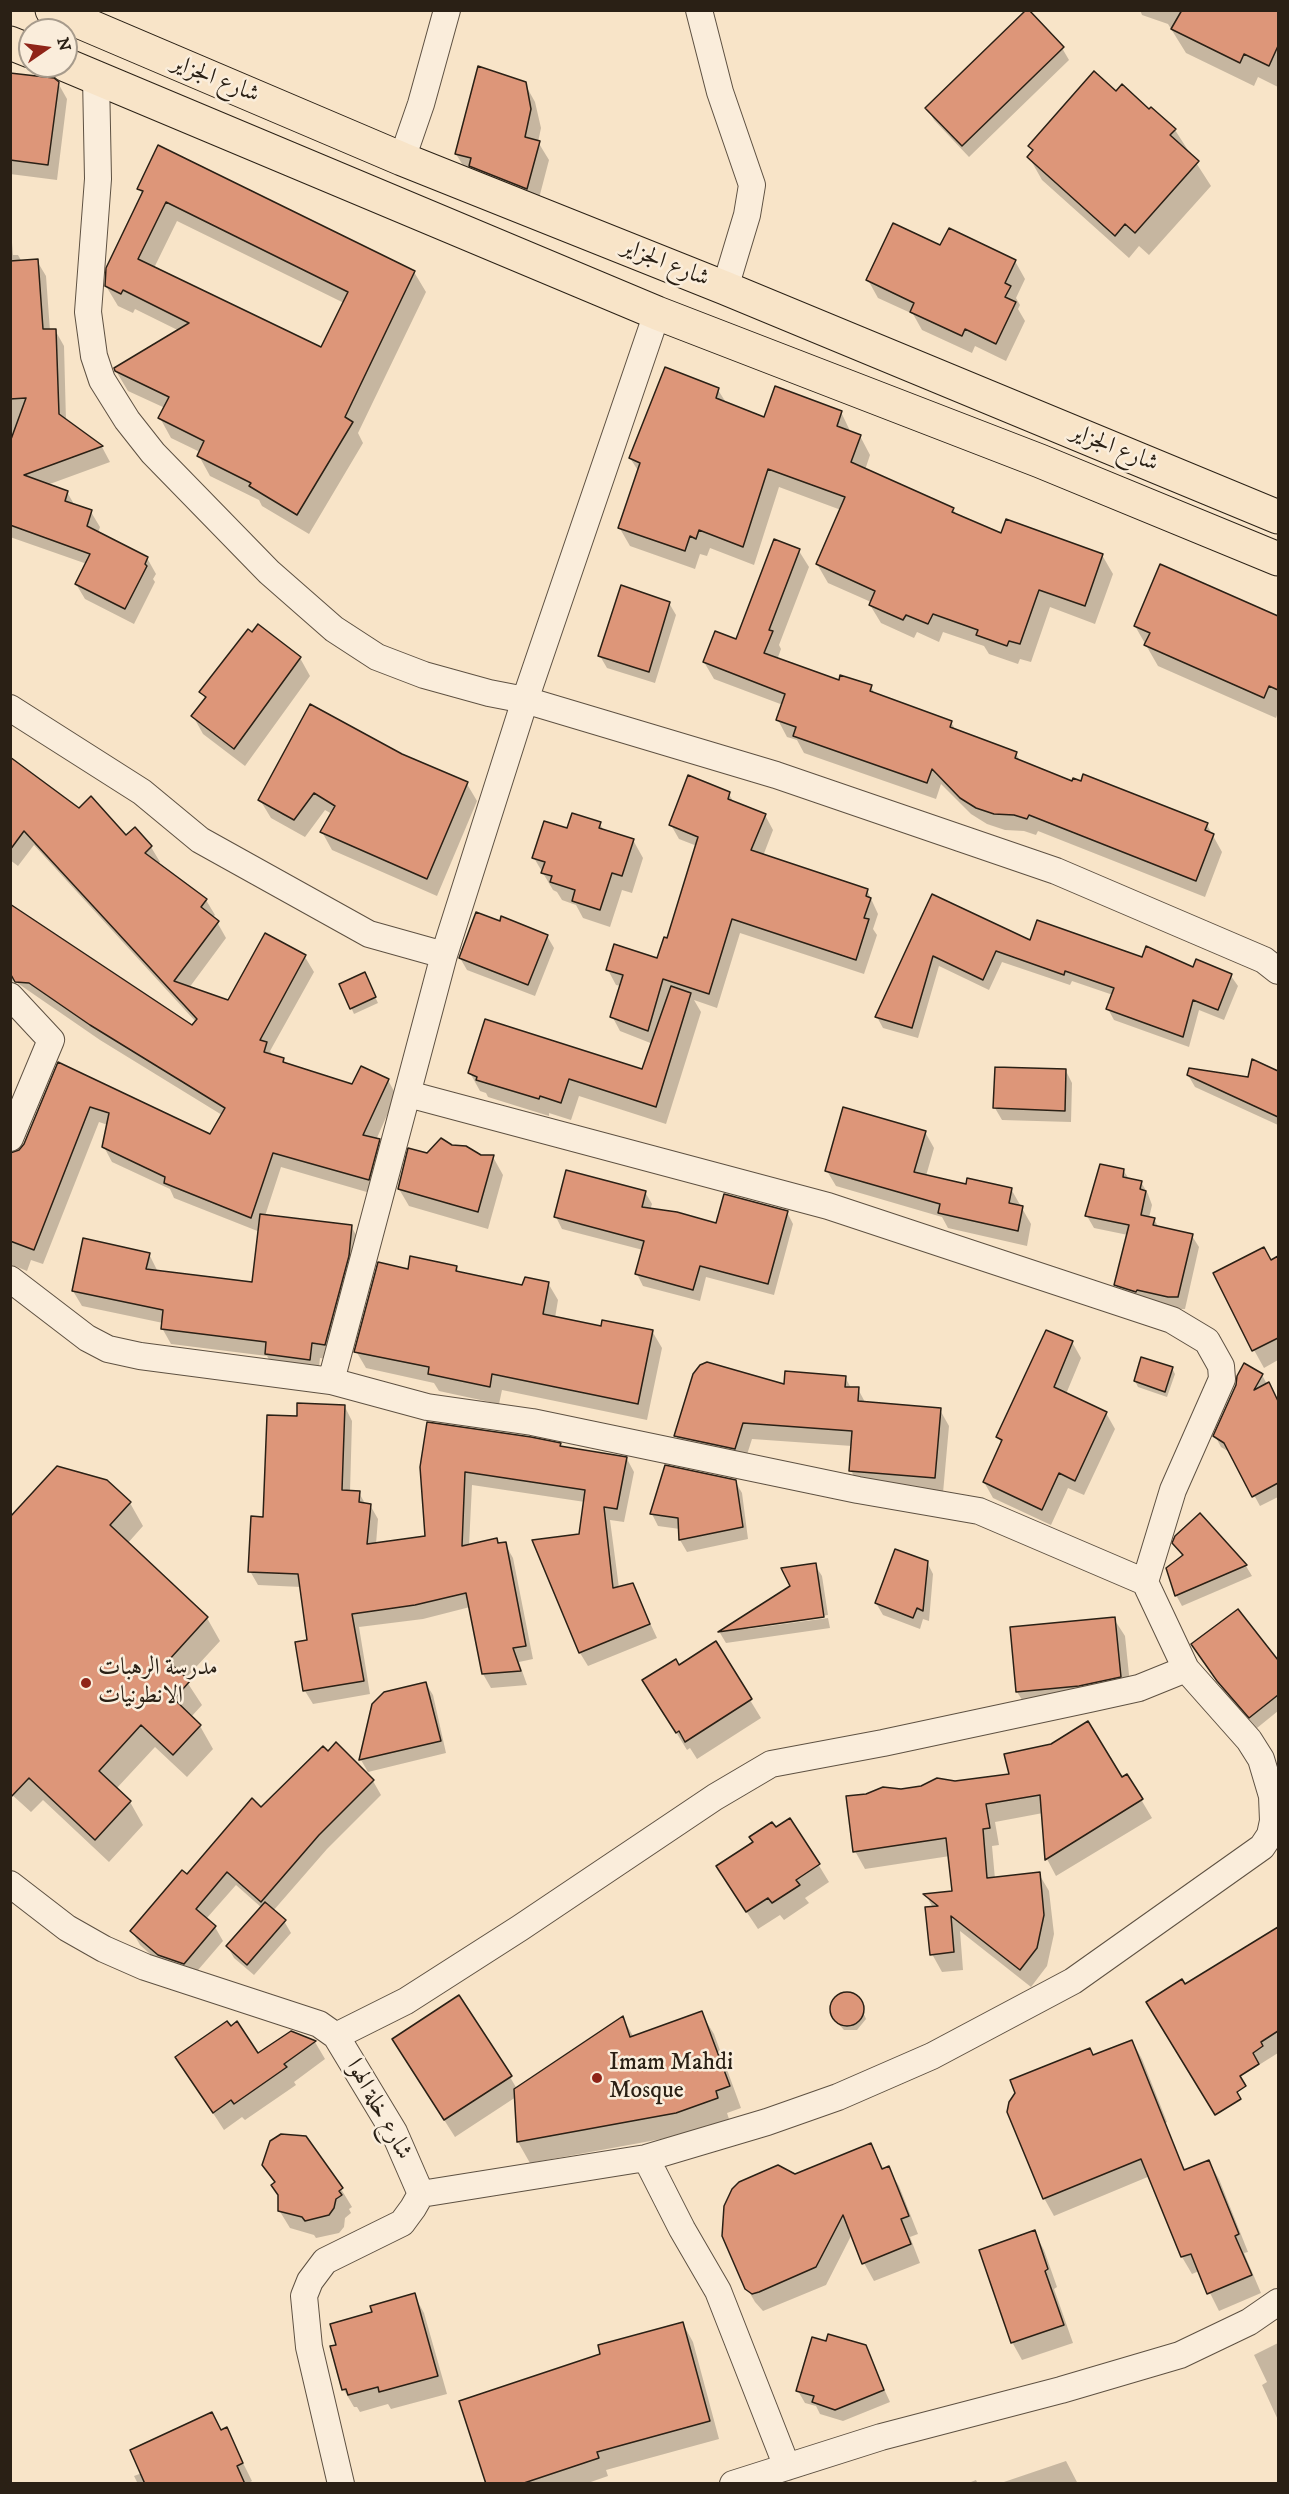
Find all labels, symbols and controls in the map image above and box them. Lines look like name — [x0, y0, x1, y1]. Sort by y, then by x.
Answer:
north arrow — [18, 18, 78, 78]
text: N — [52, 36, 75, 53]
street label: شارع الجزاير — [167, 49, 263, 111]
street label: شارع الجزاير — [617, 233, 713, 295]
street label: شارع الجزاير — [1066, 418, 1162, 480]
place label: مدرسة الرهبات الانطونيات — [98, 1655, 218, 1711]
marker: مدرسة الرهبات الانطونيات — [79, 1676, 93, 1690]
place label: Imam Mahdi Mosque — [609, 2050, 733, 2106]
street label: شارع خلة الهوا — [339, 2055, 417, 2165]
marker: Imam Mahdi Mosque — [590, 2071, 604, 2085]

